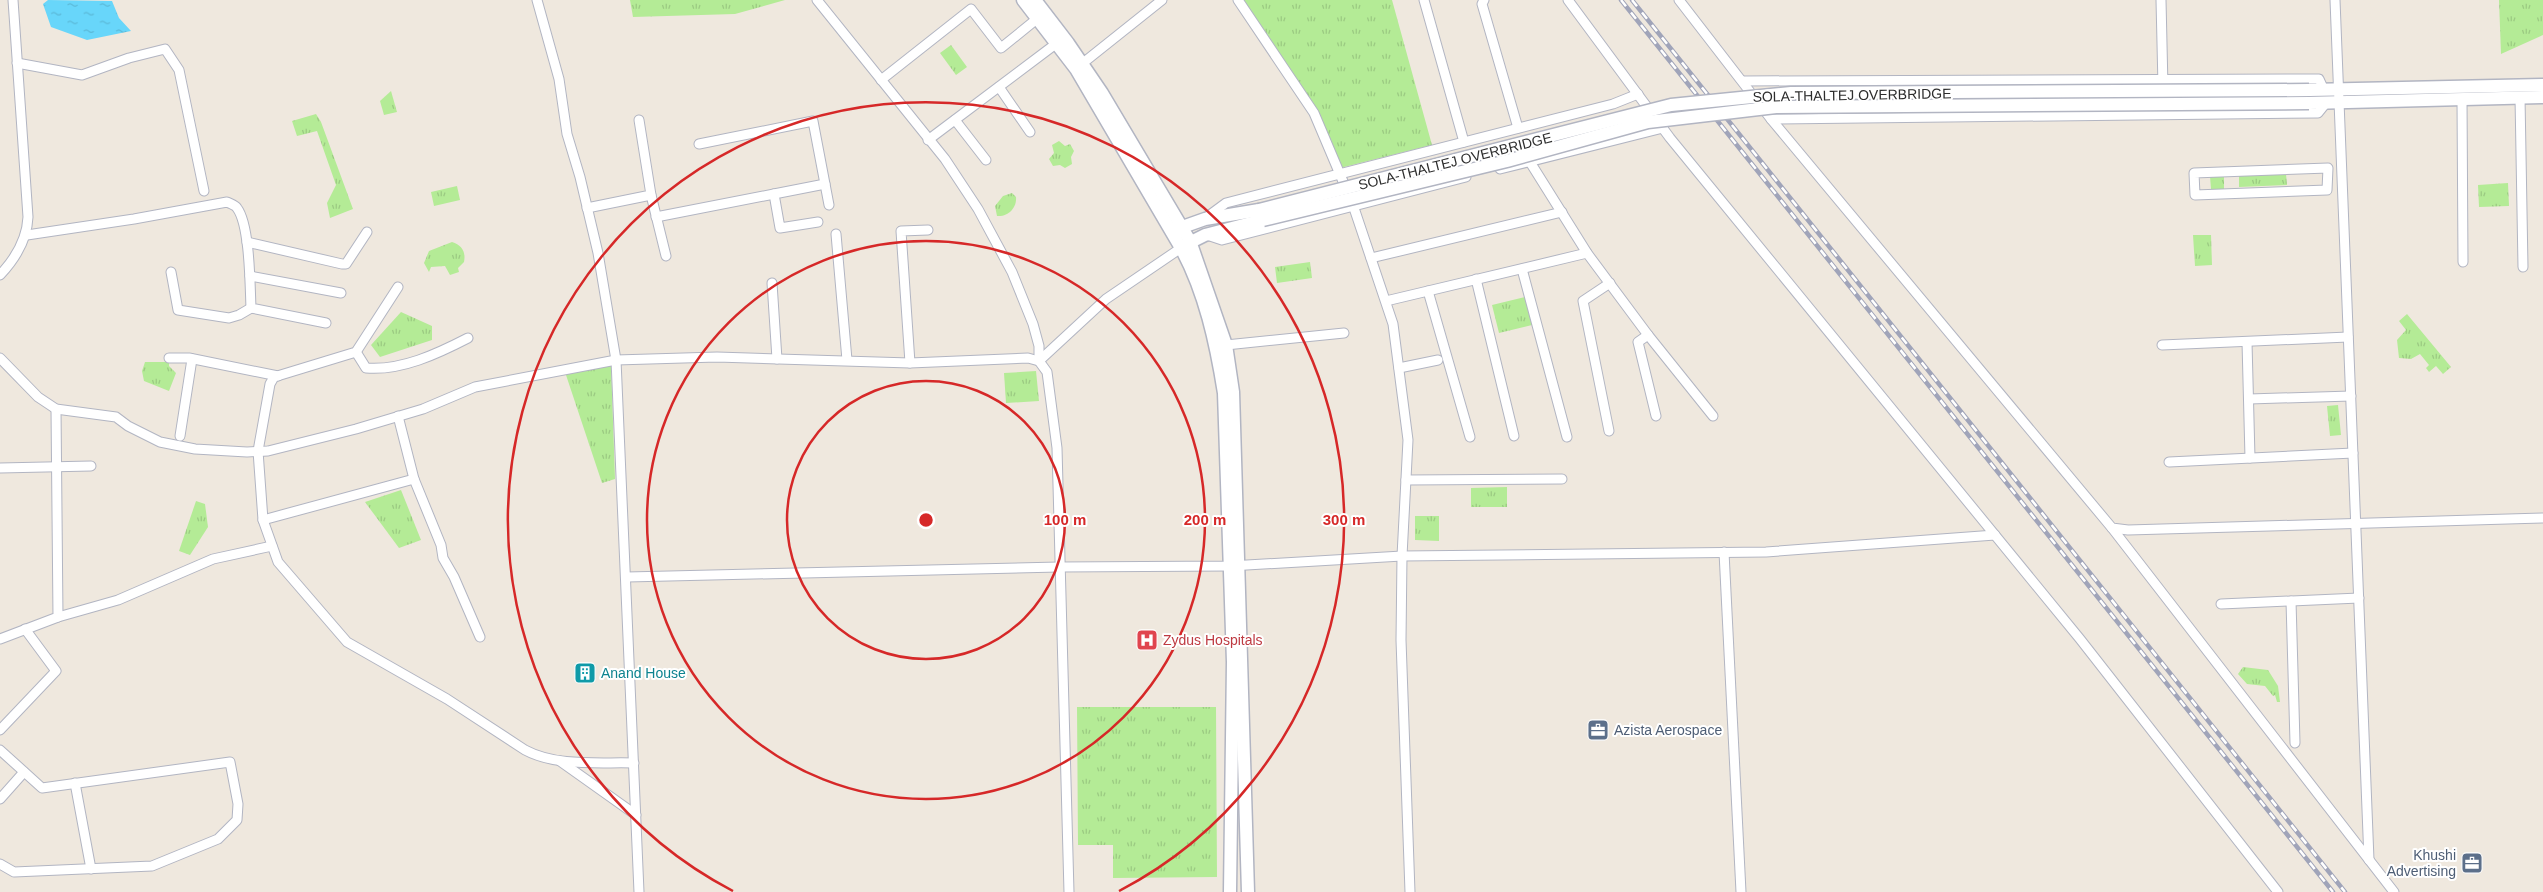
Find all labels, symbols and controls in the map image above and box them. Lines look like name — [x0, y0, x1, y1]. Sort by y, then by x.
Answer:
street label: SOLA-THALTEJ OVERBRIDGE — [1752, 85, 1952, 105]
street label: SOLA-THALTEJ OVERBRIDGE — [1357, 129, 1553, 193]
centre of rings — [917, 511, 935, 529]
text: 100 m — [1044, 511, 1086, 528]
text: 200 m — [1184, 511, 1226, 528]
text: 300 m — [1323, 511, 1365, 528]
hospital icon: Zydus Hospitals — [1135, 628, 1159, 652]
place label: Zydus Hospitals — [1163, 632, 1263, 648]
building icon: Anand House — [573, 661, 597, 685]
place label: Anand House — [601, 665, 686, 681]
office icon: Azista Aerospace — [1586, 718, 1610, 742]
place label: Azista Aerospace — [1614, 722, 1722, 738]
place label: Khushi Advertising — [2387, 847, 2456, 879]
office icon: Khushi Advertising — [2460, 851, 2484, 875]

